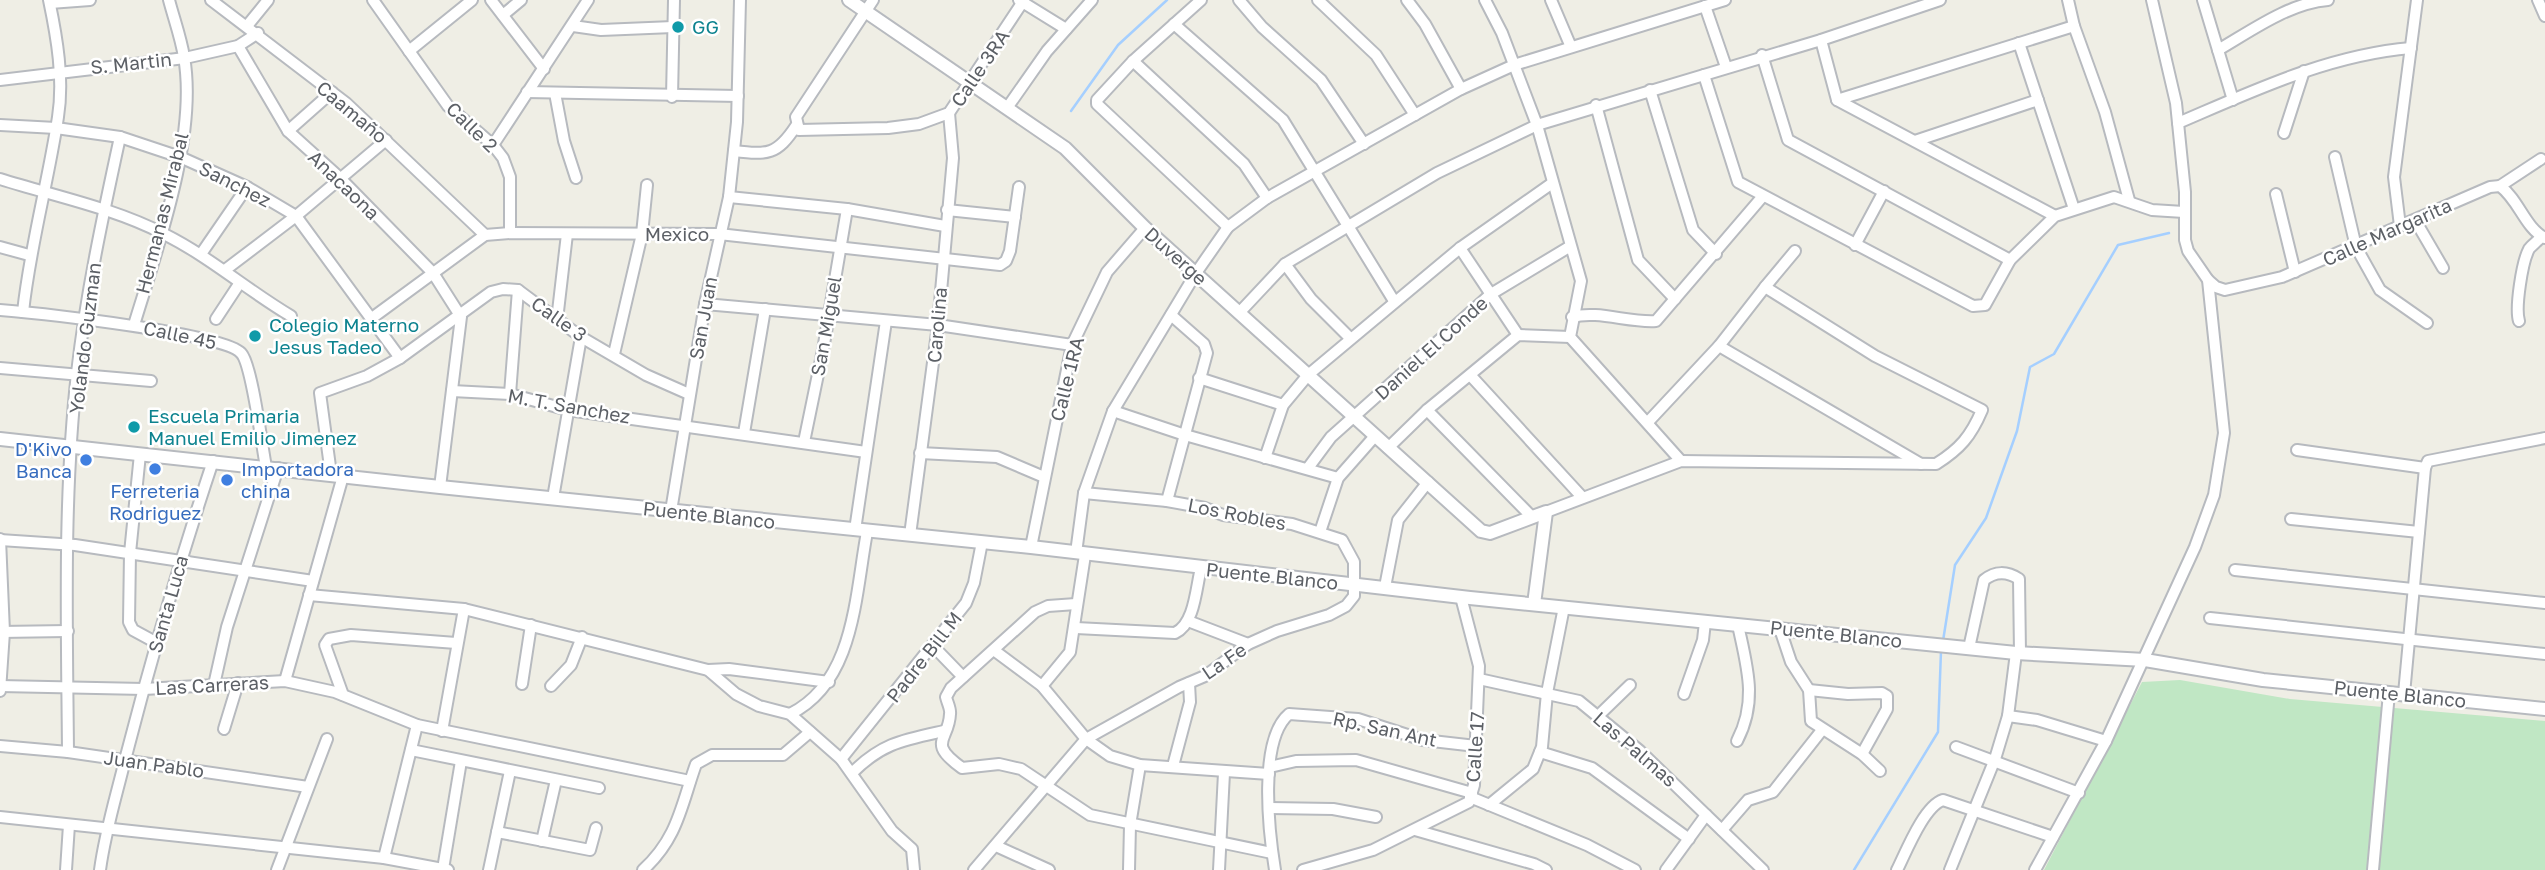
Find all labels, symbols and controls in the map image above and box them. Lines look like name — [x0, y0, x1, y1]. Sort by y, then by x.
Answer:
place label: GG — [692, 15, 719, 38]
marker: GG — [670, 19, 686, 35]
street label: Calle 3RA — [945, 25, 1014, 111]
street label: S. Martin — [89, 47, 173, 78]
street label: Caamaño — [312, 75, 392, 148]
street label: Calle 2 — [442, 97, 503, 157]
street label: Hermanas Mirabal — [130, 130, 193, 296]
street label: Anacaona — [304, 145, 385, 224]
street label: Sanchez — [196, 156, 275, 211]
street label: Calle Margarita — [2319, 193, 2455, 270]
street label: Mexico — [645, 222, 709, 245]
street label: Duverge — [1140, 222, 1212, 290]
street label: Yolando Guzman — [64, 261, 105, 415]
street label: San Miguel — [805, 274, 846, 378]
street label: San Juan — [684, 275, 721, 361]
street label: Carolina — [922, 286, 951, 364]
street label: Calle 3 — [527, 291, 591, 346]
street label: Daniel El Conde — [1370, 291, 1492, 404]
place label: Colegio Materno Jesus Tadeo — [269, 313, 419, 358]
street label: Calle 45 — [142, 316, 219, 353]
marker: Colegio Materno Jesus Tadeo — [247, 328, 263, 344]
street label: Calle 1RA — [1045, 334, 1088, 424]
street label: M. T. Sanchez — [506, 383, 632, 428]
place label: Escuela Primaria Manuel Emilio Jimenez — [148, 404, 357, 449]
marker: Escuela Primaria Manuel Emilio Jimenez — [126, 419, 142, 435]
place label: D'Kivo Banca — [15, 437, 72, 482]
marker: D'Kivo Banca — [78, 452, 94, 468]
place label: Importadora china — [241, 457, 354, 502]
marker: Ferreteria Rodriguez — [147, 461, 163, 477]
marker: Importadora china — [219, 472, 235, 488]
place label: Ferreteria Rodriguez — [109, 479, 201, 524]
street label: Los Robles — [1186, 493, 1288, 534]
street label: Puente Blanco — [642, 496, 776, 533]
street label: Santa Luca — [143, 552, 192, 655]
street label: Puente Blanco — [1205, 557, 1339, 594]
street label: Padre Bill M — [881, 607, 966, 707]
street label: Puente Blanco — [1769, 615, 1903, 652]
street label: La Fe — [1197, 637, 1250, 684]
street label: Las Carreras — [154, 670, 269, 699]
street label: Puente Blanco — [2333, 675, 2467, 712]
street label: Rp. San Ant — [1331, 706, 1439, 751]
street label: Las Palmas — [1589, 706, 1682, 791]
street label: Calle 17 — [1461, 711, 1488, 783]
street label: Juan Pablo — [102, 745, 206, 782]

